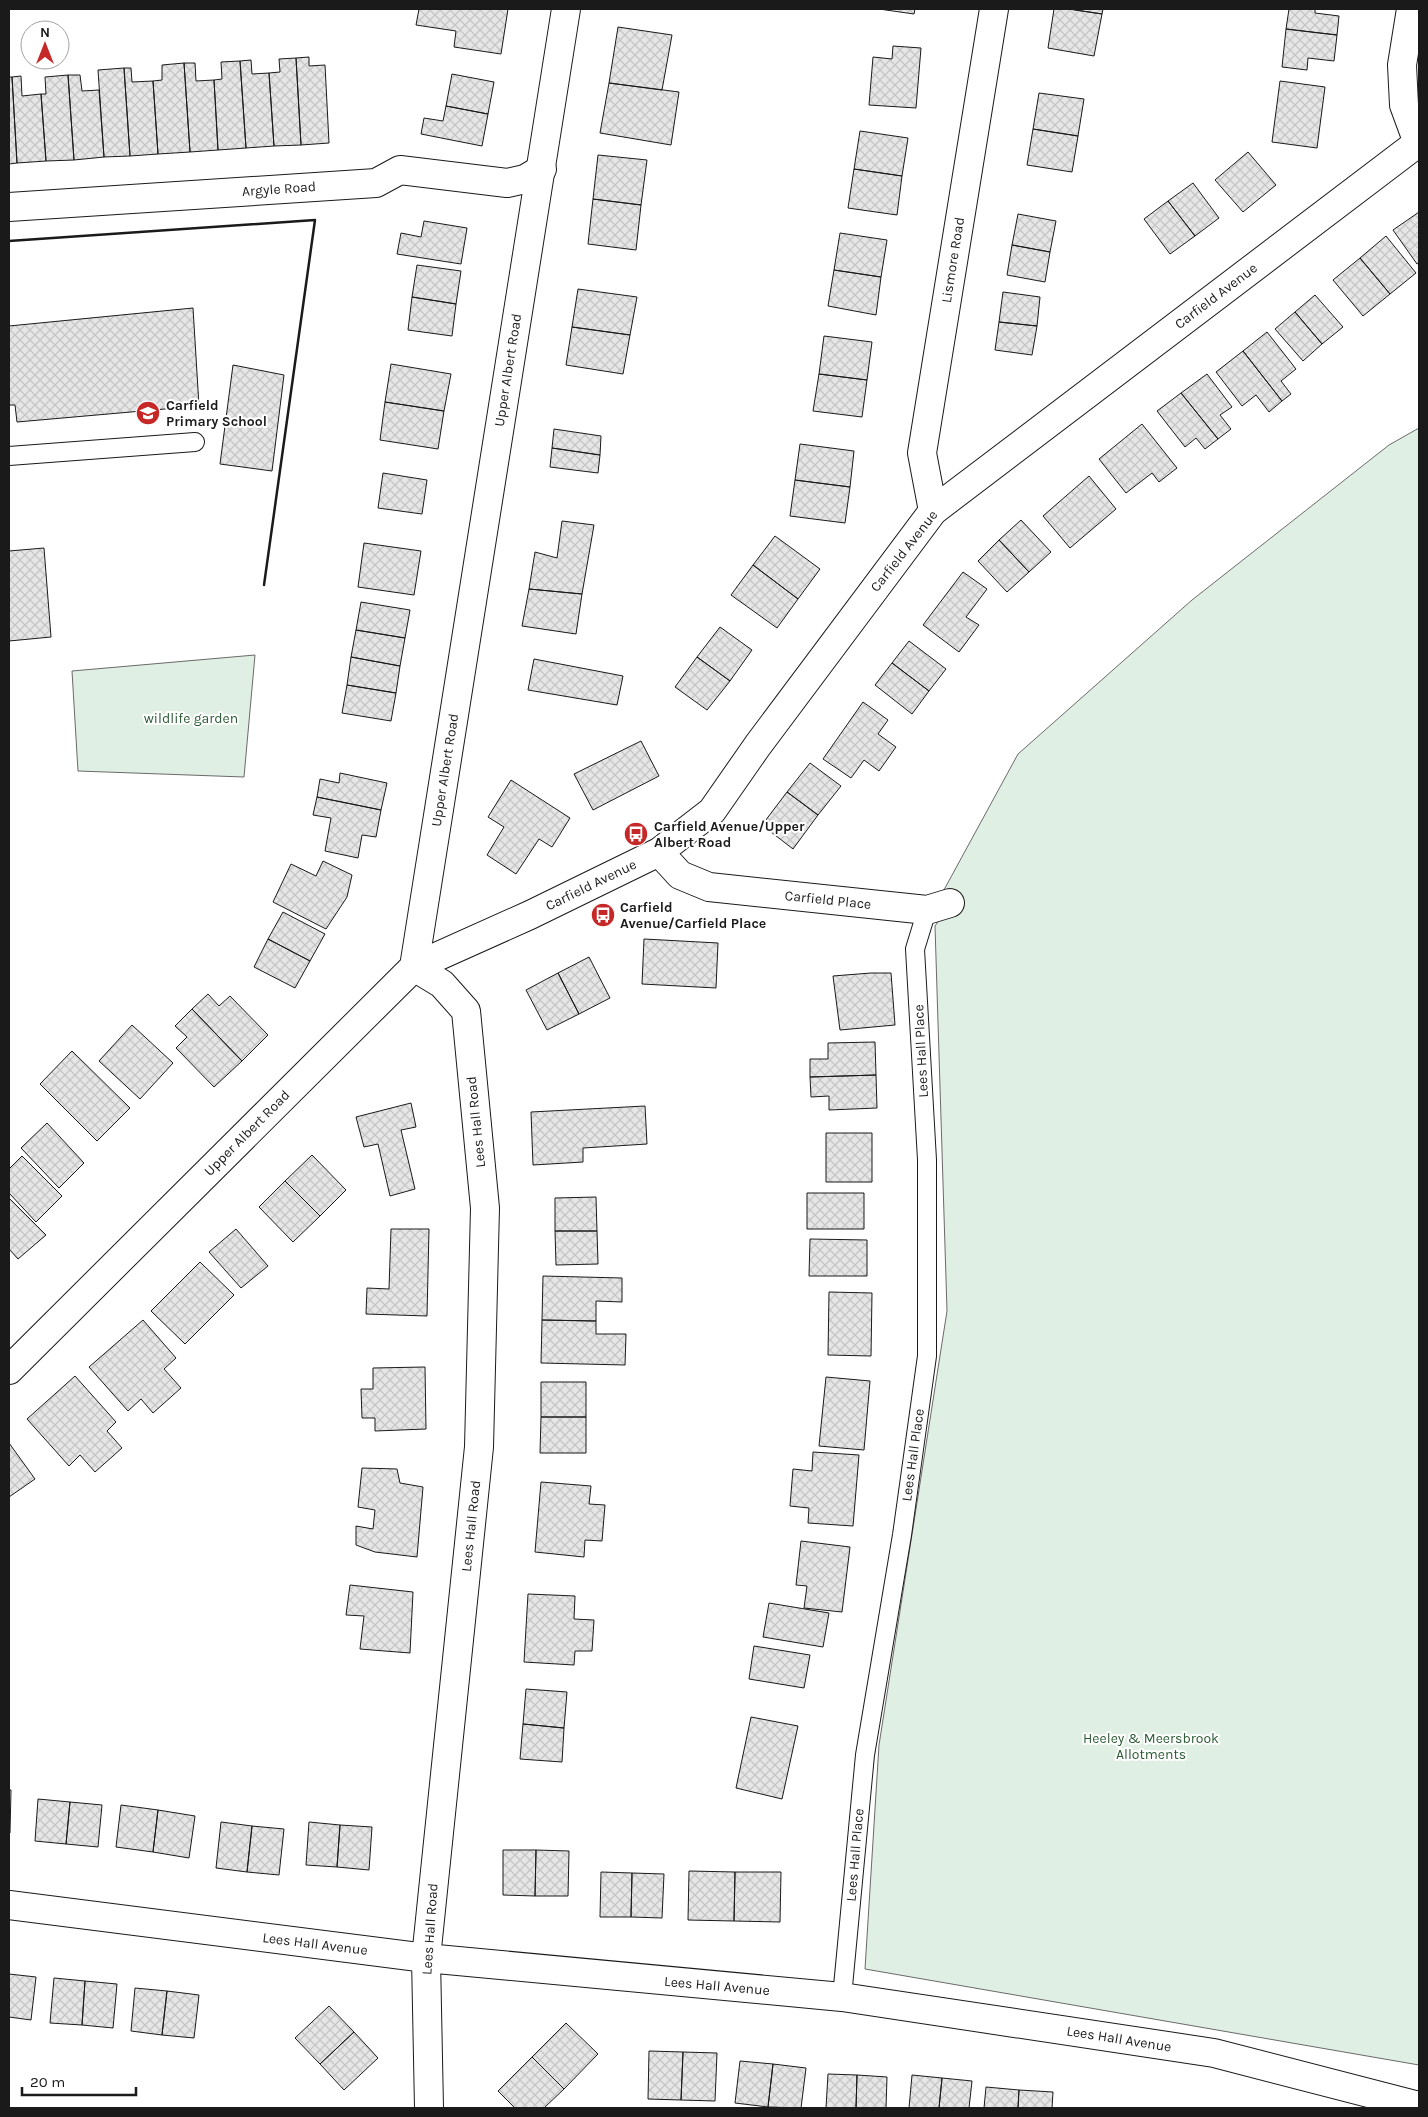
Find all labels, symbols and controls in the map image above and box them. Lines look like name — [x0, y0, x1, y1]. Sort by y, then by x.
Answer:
north arrow — [20, 20, 70, 70]
text: N — [40, 24, 50, 41]
street label: Argyle Road — [241, 178, 317, 200]
street label: Lismore Road — [938, 216, 968, 304]
street label: Carfield Avenue — [1171, 259, 1261, 333]
street label: Upper Albert Road — [491, 312, 525, 428]
place label: Carfield Primary School — [166, 397, 267, 430]
school or university icon: Carfield Primary School — [135, 400, 161, 426]
street label: Carfield Avenue — [867, 507, 941, 595]
park label: wildlife garden — [144, 710, 238, 727]
street label: Upper Albert Road — [428, 712, 462, 828]
place label: Carfield Avenue/Upper Albert Road — [654, 818, 805, 851]
bus stop icon: Carfield Avenue/Upper Albert Road — [623, 821, 649, 847]
street label: Carfield Avenue — [543, 856, 639, 914]
street label: Carfield Place — [784, 887, 872, 913]
place label: Carfield Avenue/Carfield Place — [620, 899, 766, 932]
bus stop icon: Carfield Avenue/Carfield Place — [590, 902, 616, 928]
street label: Lees Hall Place — [910, 1004, 932, 1098]
street label: Lees Hall Road — [463, 1075, 489, 1169]
street label: Upper Albert Road — [201, 1087, 293, 1179]
street label: Lees Hall Place — [898, 1407, 928, 1503]
street label: Lees Hall Road — [458, 1479, 484, 1573]
park label: Heeley & Meersbrook Allotments — [1083, 1730, 1219, 1763]
street label: Lees Hall Place — [842, 1808, 868, 1902]
street label: Lees Hall Road — [418, 1882, 442, 1976]
street label: Lees Hall Avenue — [261, 1929, 369, 1959]
street label: Lees Hall Avenue — [663, 1973, 771, 1999]
street label: Lees Hall Avenue — [1065, 2022, 1173, 2056]
scale bar — [22, 2064, 136, 2096]
text: 20 m — [30, 2073, 65, 2091]

